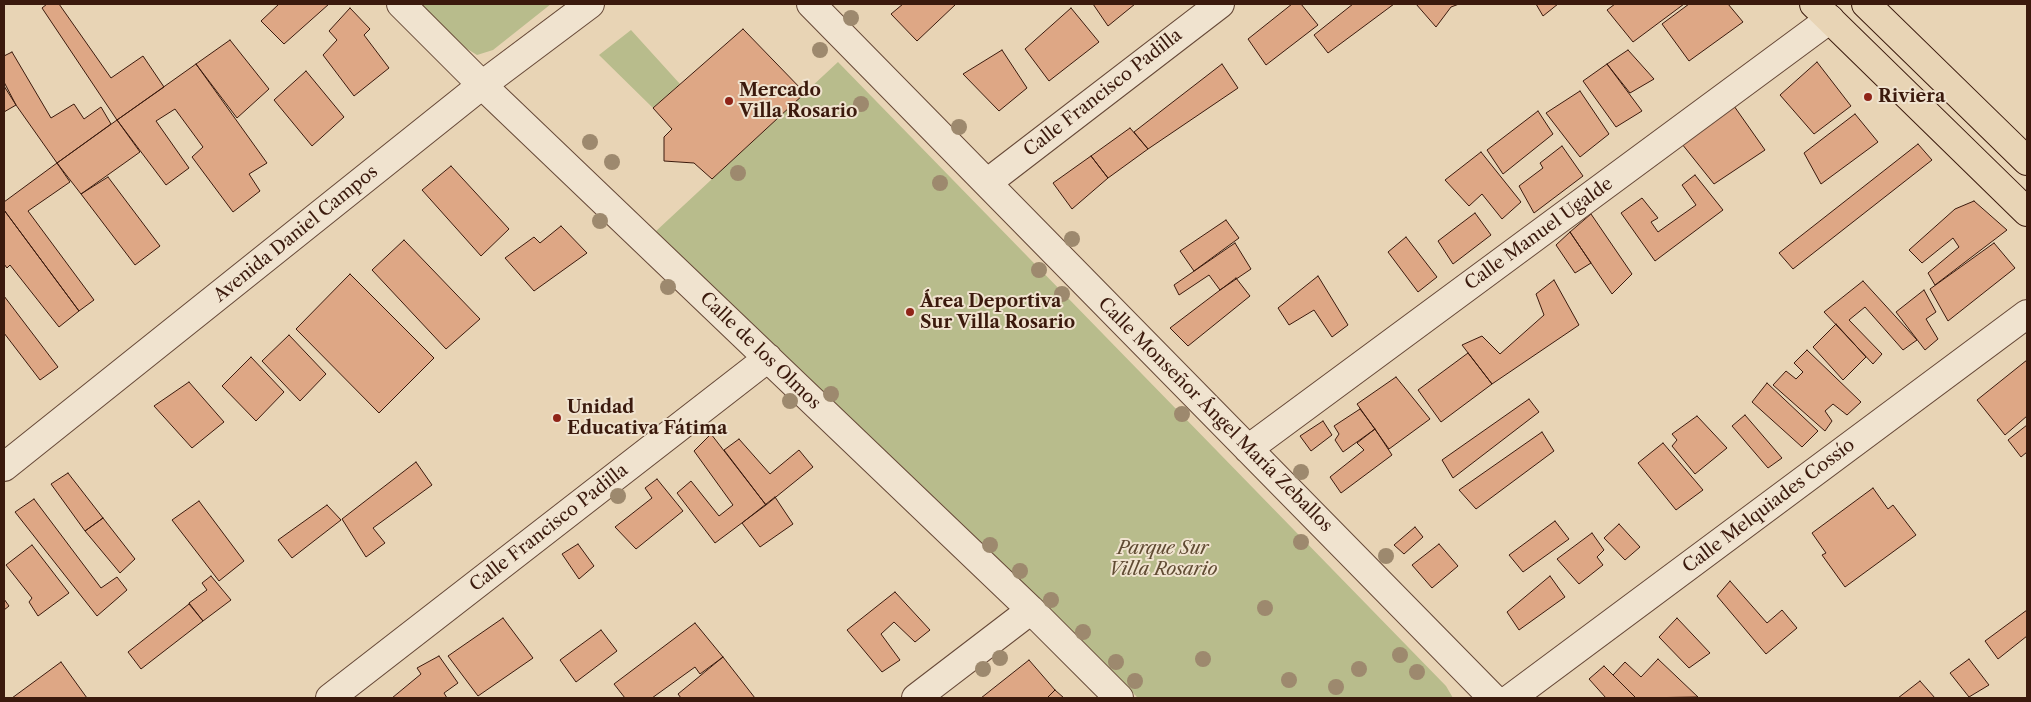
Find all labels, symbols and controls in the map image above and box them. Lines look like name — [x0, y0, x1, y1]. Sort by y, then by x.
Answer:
street label: Calle Francisco Padilla — [1020, 25, 1186, 161]
place label: Mercado Villa Rosario — [739, 80, 857, 122]
place label: Riviera — [1878, 86, 1945, 108]
marker: Riviera — [1862, 91, 1874, 103]
marker: Mercado Villa Rosario — [723, 95, 735, 107]
street label: Avenida Daniel Campos — [210, 161, 382, 307]
street label: Calle Manuel Ugalde — [1461, 173, 1617, 295]
street label: Calle de los Olmos — [695, 288, 825, 414]
place label: Área Deportiva Sur Villa Rosario — [920, 291, 1075, 334]
street label: Calle Monseñor Ángel María Zeballos — [1093, 293, 1337, 537]
marker: Área Deportiva Sur Villa Rosario — [904, 306, 916, 318]
place label: Unidad Educativa Fátima — [567, 397, 727, 439]
marker: Unidad Educativa Fátima — [551, 412, 563, 424]
street label: Calle Melquiades Cossío — [1679, 434, 1859, 578]
street label: Calle Francisco Padilla — [466, 460, 632, 596]
park label: Parque Sur Villa Rosario — [1109, 538, 1217, 580]

